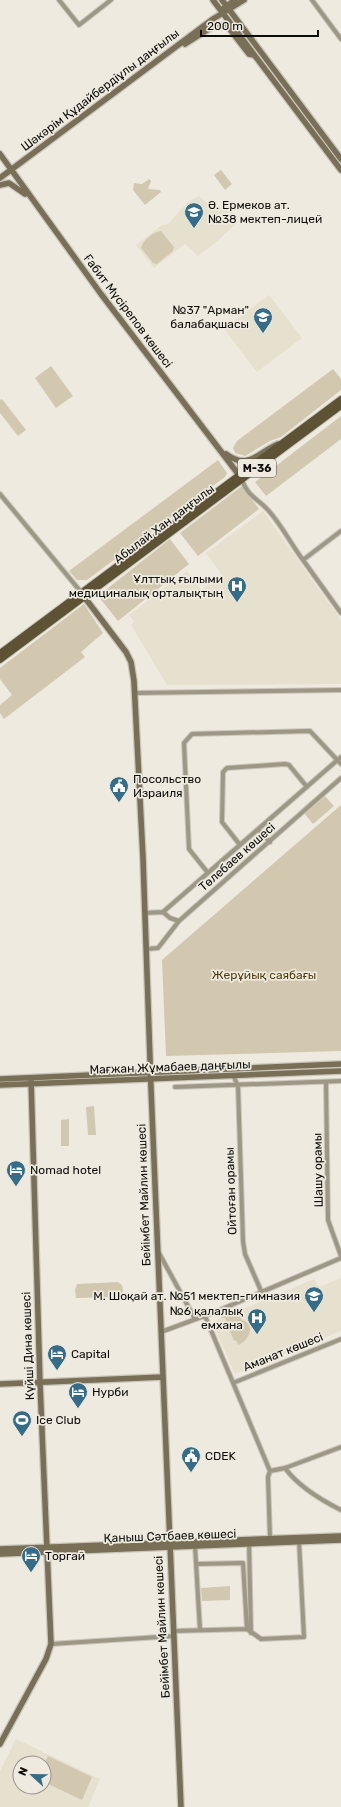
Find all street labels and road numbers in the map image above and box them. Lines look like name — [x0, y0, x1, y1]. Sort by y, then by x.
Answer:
street label: Шәкәрім Құдайбердіұлы даңғылы — [18, 26, 182, 154]
street label: Ғабит Мүсірепов көшесі — [81, 252, 175, 371]
road number: M-36 — [238, 459, 276, 477]
street label: Абылай Хан даңғылы — [111, 482, 217, 566]
street label: Төлебаев көшесі — [196, 820, 278, 894]
street label: Мағжан Жұмабаев даңғылы — [89, 1057, 251, 1077]
street label: Бейімбет Майлин көшесі — [135, 1123, 153, 1266]
street label: Шашу орамы — [310, 1133, 326, 1207]
street label: Ойтоған орамы — [222, 1147, 240, 1235]
street label: Күйші Дина көшесі — [19, 1292, 37, 1400]
street label: Аманат көшесі — [241, 1330, 325, 1374]
street label: Қаныш Сәтбаев көшесі — [103, 1527, 237, 1545]
street label: Бейімбет Майлин көшесі — [151, 1555, 173, 1699]

